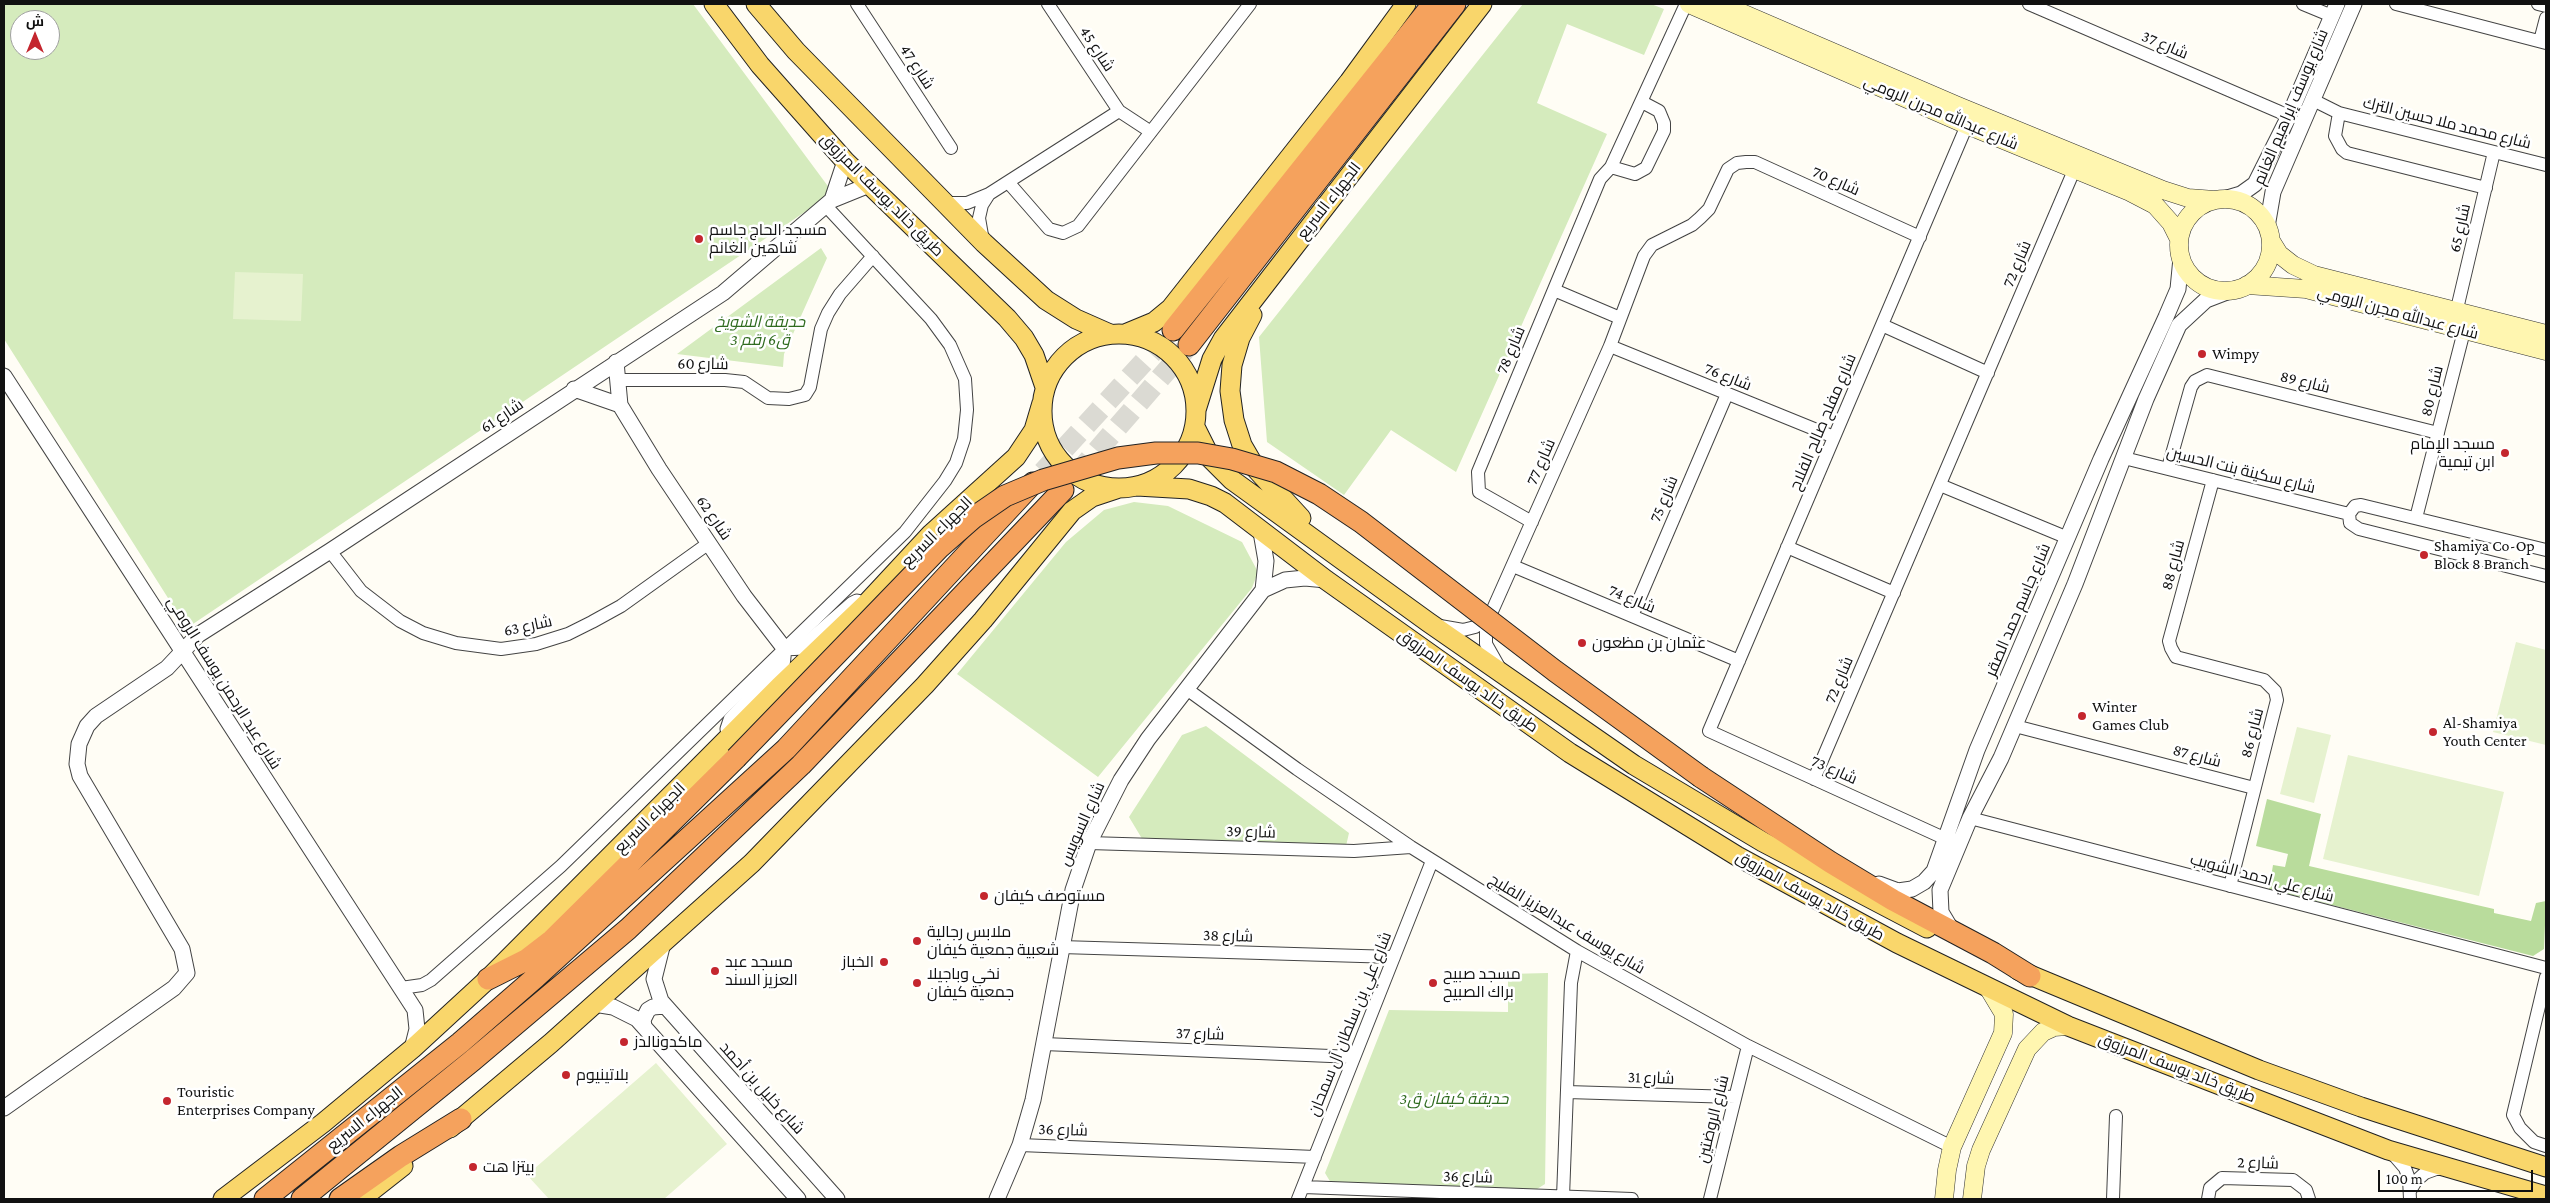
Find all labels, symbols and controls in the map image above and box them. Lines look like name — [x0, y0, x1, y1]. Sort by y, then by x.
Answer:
north arrow — [10, 10, 60, 60]
text: ش — [26, 13, 44, 29]
street label: شارع 45 — [1075, 23, 1119, 75]
street label: شارع يوسف إبراهيم الغانم — [2249, 26, 2333, 188]
street label: شارع 37 — [2139, 27, 2191, 63]
street label: شارع 47 — [896, 41, 938, 93]
street label: شارع عبدالله مجرن الرومي — [1861, 72, 2021, 154]
street label: شارع محمد ملا حسين الترك — [2361, 93, 2533, 153]
street label: طريق خالد يوسف المرزوق — [816, 129, 948, 261]
street label: الجهراء السريع — [1293, 159, 1365, 243]
street label: شارع 70 — [1809, 162, 1863, 200]
street label: شارع 65 — [2445, 202, 2475, 254]
place label: مسجد الحاج جاسم شاهين الغانم — [709, 220, 827, 258]
marker: مسجد الحاج جاسم شاهين الغانم — [693, 233, 705, 245]
street label: شارع 72 — [1999, 238, 2035, 290]
street label: شارع عبدالله مجرن الرومي — [2315, 282, 2481, 344]
park label: حديقة الشويخ ق6 رقم 3 — [715, 312, 805, 350]
street label: شارع 78 — [1492, 323, 1530, 377]
place label: Wimpy — [2212, 344, 2259, 364]
marker: Wimpy — [2196, 348, 2208, 360]
street label: شارع مفلح صالح الفلاح — [1786, 351, 1860, 493]
street label: شارع 60 — [677, 354, 729, 374]
street label: شارع 76 — [1702, 359, 1754, 395]
street label: شارع 80 — [2416, 364, 2448, 418]
street label: شارع 89 — [2278, 367, 2332, 397]
street label: شارع 61 — [477, 395, 527, 437]
place label: مسجد الإمام ابن تيمية — [2410, 434, 2495, 472]
street label: شارع 77 — [1522, 436, 1560, 488]
street label: شارع سكينة بنت الحسين — [2165, 442, 2317, 498]
marker: مسجد الإمام ابن تيمية — [2499, 447, 2511, 459]
street label: شارع 75 — [1646, 473, 1682, 525]
street label: شارع 62 — [692, 492, 736, 544]
street label: الجهراء السريع — [898, 493, 976, 571]
place label: Shamiya Co-Op Block 8 Branch — [2434, 536, 2535, 574]
street label: شارع 88 — [2157, 538, 2189, 592]
street label: شارع جاسم حمد الصقر — [1981, 540, 2055, 680]
marker: Shamiya Co-Op Block 8 Branch — [2418, 549, 2430, 561]
street label: شارع 74 — [1606, 581, 1658, 617]
street label: شارع عبد الرحمن يوسف الرومي — [163, 593, 285, 773]
street label: شارع 63 — [502, 612, 554, 640]
street label: طريق خالد يوسف المرزوق — [1394, 625, 1542, 737]
place label: عثمان بن مظعون — [1592, 633, 1706, 653]
marker: عثمان بن مظعون — [1576, 637, 1588, 649]
street label: شارع 72 — [1821, 654, 1857, 706]
place label: Winter Games Club — [2092, 697, 2169, 735]
street label: شارع 86 — [2236, 706, 2268, 760]
marker: Winter Games Club — [2076, 710, 2088, 722]
place label: Al-Shamiya Youth Center — [2443, 713, 2527, 751]
marker: Al-Shamiya Youth Center — [2427, 726, 2439, 738]
street label: شارع 87 — [2171, 740, 2223, 772]
street label: شارع 73 — [1808, 751, 1860, 789]
street label: الجهراء السريع — [611, 779, 689, 857]
street label: شارع السويس — [1055, 779, 1109, 869]
street label: 39 شارع — [1226, 822, 1276, 842]
street label: طريق خالد يوسف المرزوق — [1732, 847, 1888, 945]
street label: شارع علي احمد الشويب — [2188, 850, 2336, 906]
street label: شارع يوسف عبدالعزيز الفليج — [1485, 870, 1649, 978]
place label: مستوصف كيفان — [994, 886, 1105, 906]
marker: مستوصف كيفان — [978, 890, 990, 902]
place label: ملابس رجالية شعبية جمعية كيفان — [927, 922, 1059, 960]
street label: شارع 38 — [1203, 926, 1253, 946]
street label: شارع علي بن سلطان آل سمحان — [1304, 929, 1396, 1119]
marker: ملابس رجالية شعبية جمعية كيفان — [911, 935, 923, 947]
place label: مسجد عبد العزيز السند — [725, 952, 798, 990]
place label: الخباز — [842, 952, 874, 972]
marker: الخباز — [878, 956, 890, 968]
place label: نخي وباجيلا جمعية كيفان — [927, 964, 1014, 1002]
place label: مسجد صبيح براك الصبيح — [1443, 964, 1521, 1002]
marker: مسجد عبد العزيز السند — [709, 965, 721, 977]
marker: نخي وباجيلا جمعية كيفان — [911, 977, 923, 989]
marker: مسجد صبيح براك الصبيح — [1427, 977, 1439, 989]
street label: شارع 37 — [1175, 1024, 1225, 1044]
street label: طريق خالد يوسف المرزوق — [2096, 1029, 2258, 1107]
place label: ماكدونالدز — [634, 1032, 702, 1052]
marker: ماكدونالدز — [618, 1036, 630, 1048]
street label: شارع خليل بن أحمد — [715, 1038, 809, 1138]
place label: بلاتينيوم — [576, 1065, 629, 1085]
street label: شارع 31 — [1627, 1068, 1675, 1088]
marker: بلاتينيوم — [560, 1069, 572, 1081]
street label: شارع الروضتين — [1693, 1073, 1733, 1165]
place label: Touristic Enterprises Company — [177, 1082, 315, 1120]
street label: الجهراء السريع — [323, 1082, 407, 1156]
park label: حديقة كيفان ق3 — [1400, 1089, 1508, 1109]
marker: Touristic Enterprises Company — [161, 1095, 173, 1107]
street label: شارع 36 — [1038, 1120, 1088, 1140]
street label: شارع 2 — [2237, 1153, 2279, 1173]
place label: بيتزا هت — [483, 1157, 535, 1177]
scale bar — [2380, 1160, 2535, 1192]
marker: بيتزا هت — [467, 1161, 479, 1173]
street label: شارع 36 — [1443, 1167, 1493, 1187]
text: 100 m — [2386, 1171, 2423, 1187]

